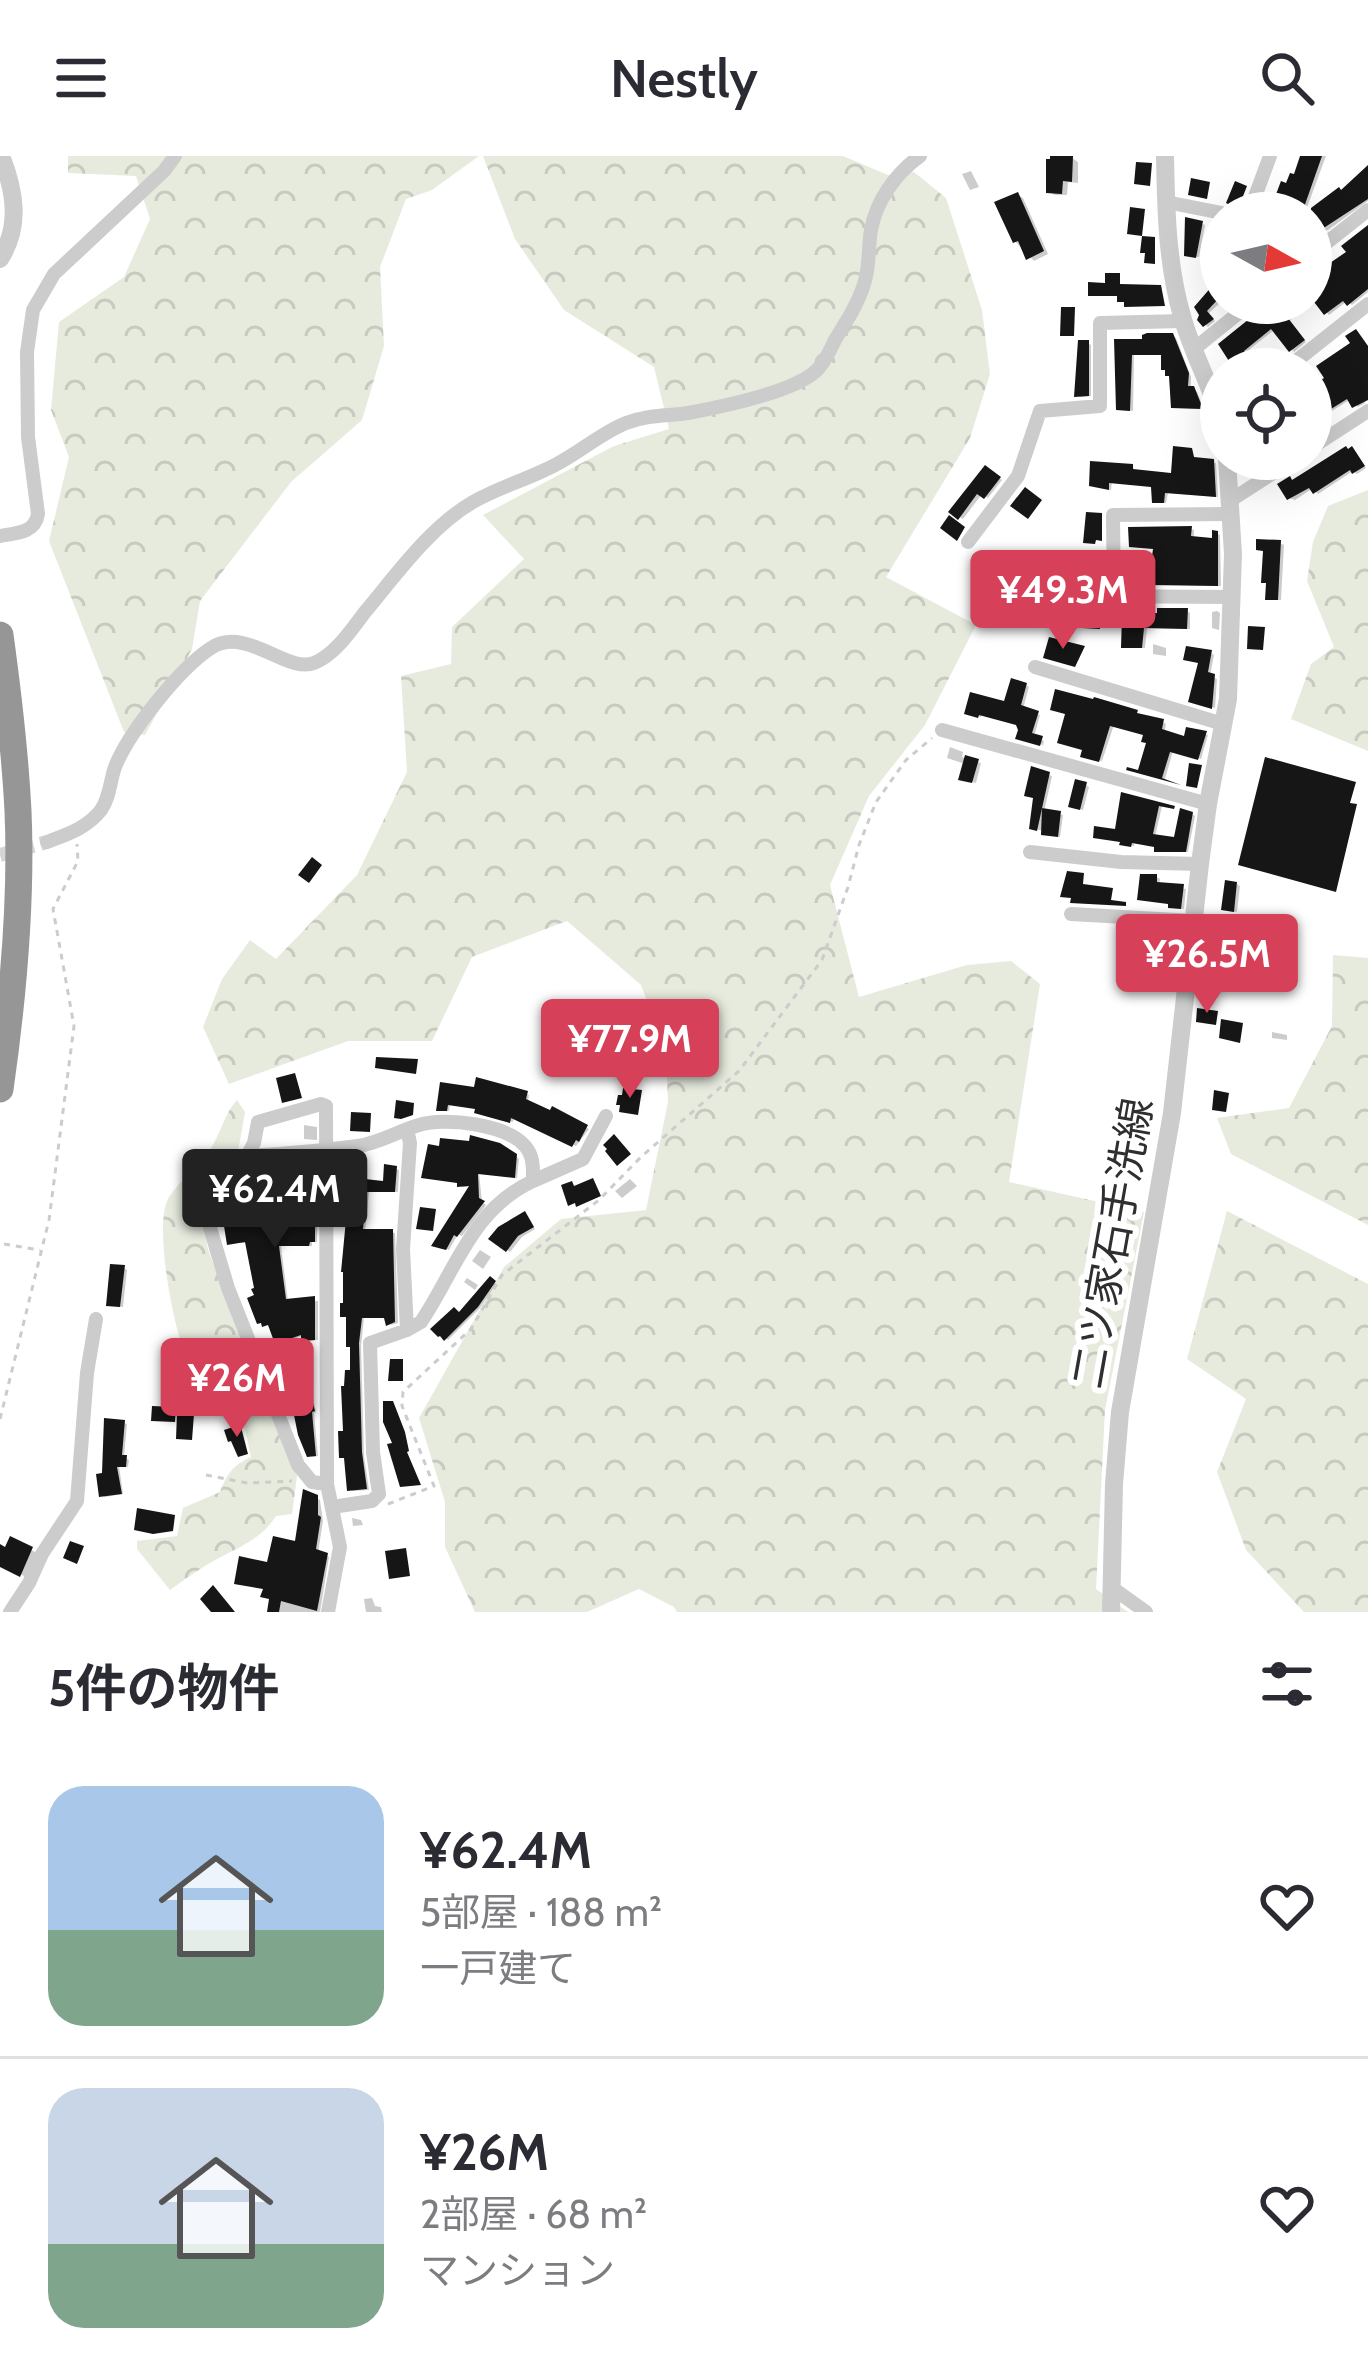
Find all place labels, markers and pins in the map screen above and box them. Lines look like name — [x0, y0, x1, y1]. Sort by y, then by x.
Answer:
pin: ¥49.3M — [965, 550, 1161, 652]
pin: ¥26.5M — [1109, 914, 1305, 1016]
pin: ¥77.9M — [532, 999, 728, 1101]
pin: ¥62.4M — [177, 1149, 373, 1251]
pin: ¥26M — [166, 1338, 308, 1440]

